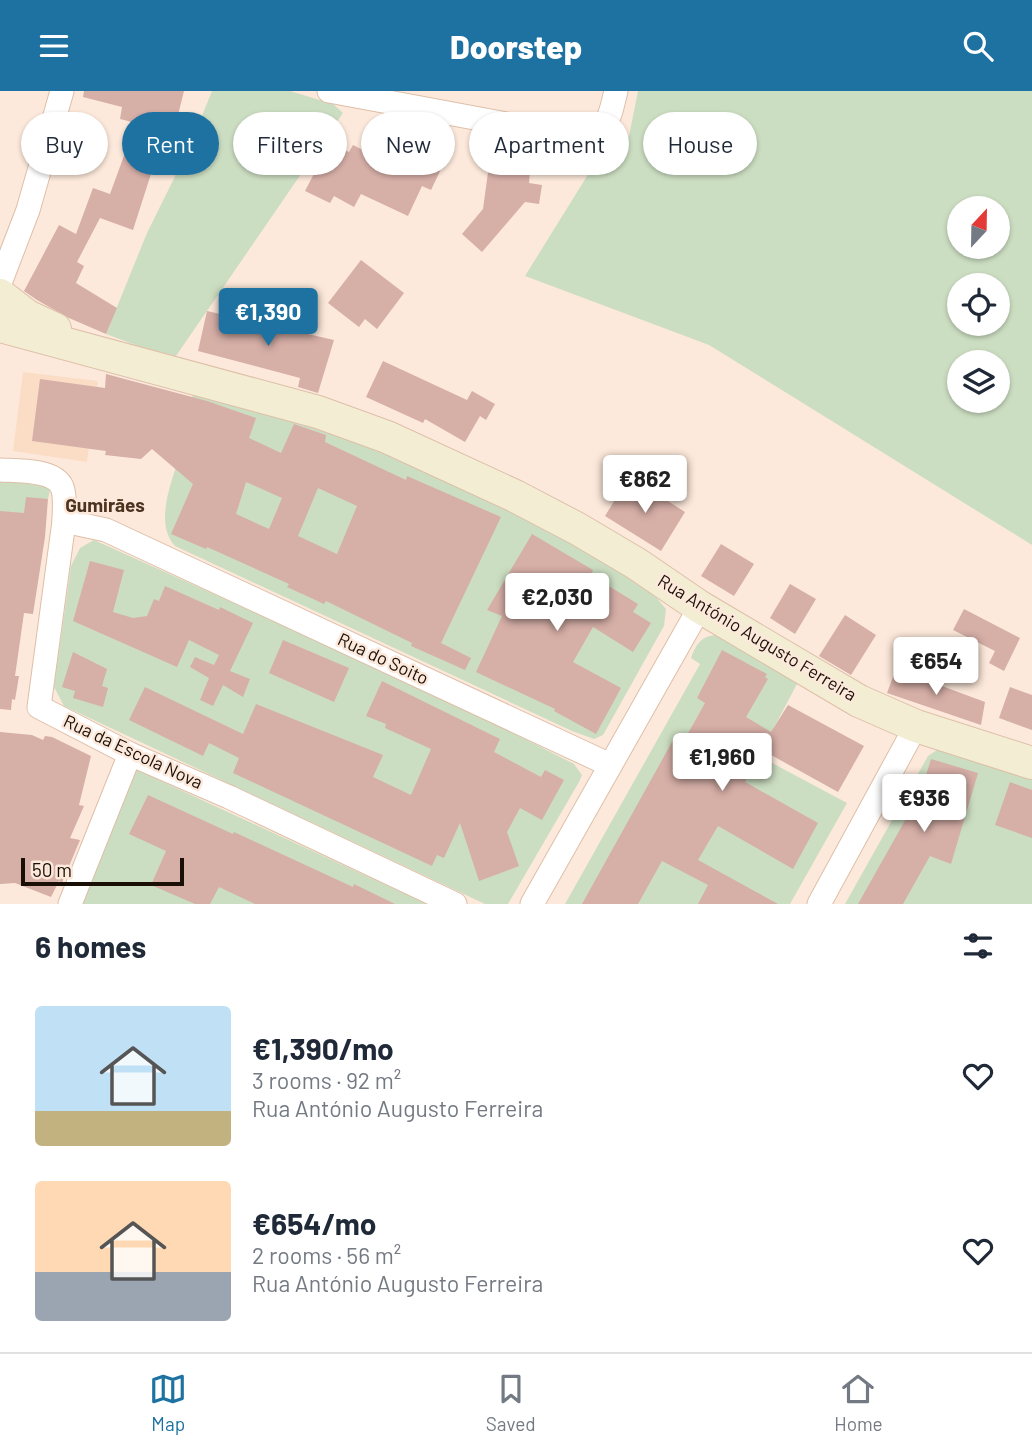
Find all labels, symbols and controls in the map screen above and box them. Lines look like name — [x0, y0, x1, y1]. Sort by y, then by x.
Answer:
icon: menu — [35, 27, 73, 65]
text: Doorstep — [450, 27, 582, 65]
icon: search — [959, 27, 997, 65]
chip: Buy — [21, 112, 108, 175]
chip: Rent — [122, 112, 219, 175]
chip: Filters — [233, 112, 347, 175]
chip: New — [361, 112, 455, 175]
chip: Apartment — [469, 112, 629, 175]
chip: House — [643, 112, 757, 175]
north arrow — [947, 196, 1010, 259]
map controls — [947, 196, 1010, 413]
button: locate — [947, 273, 1010, 336]
pin: €1,390 — [211, 289, 325, 348]
text: €1,390 — [235, 297, 301, 325]
button: layers — [947, 350, 1010, 413]
pin: €862 — [604, 455, 686, 515]
text: €862 — [619, 464, 671, 492]
district label: Gumirães — [65, 493, 145, 516]
street label: Rua António Augusto Ferreira — [654, 569, 861, 705]
pin: €2,030 — [500, 573, 614, 633]
text: €2,030 — [521, 582, 593, 610]
street label: Rua do Soito — [334, 627, 432, 689]
pin: €654 — [895, 637, 977, 697]
text: €654 — [909, 646, 963, 674]
street label: Rua da Escola Nova — [60, 709, 206, 793]
pin: €1,960 — [665, 733, 779, 793]
text: €1,960 — [689, 742, 755, 770]
pin: €936 — [883, 775, 965, 834]
text: €936 — [898, 783, 950, 811]
scale bar — [21, 855, 184, 887]
text: 50 m — [32, 858, 72, 881]
icon: filters — [959, 927, 997, 965]
text: 6 homes — [35, 928, 146, 964]
text: €1,390/mo — [252, 1030, 394, 1066]
icon: home — [91, 1034, 175, 1118]
icon: heart — [959, 1057, 997, 1095]
text: 3 rooms · 92 m² — [252, 1066, 401, 1094]
text: Rua António Augusto Ferreira — [252, 1094, 543, 1122]
text: €654/mo — [252, 1205, 376, 1241]
icon: home — [91, 1209, 175, 1293]
icon: heart — [959, 1232, 997, 1270]
text: 2 rooms · 56 m² — [252, 1241, 401, 1269]
text: Rua António Augusto Ferreira — [252, 1269, 543, 1297]
tab: Map — [149, 1370, 187, 1435]
tab: Saved — [486, 1370, 536, 1435]
tab: Home — [834, 1370, 883, 1435]

